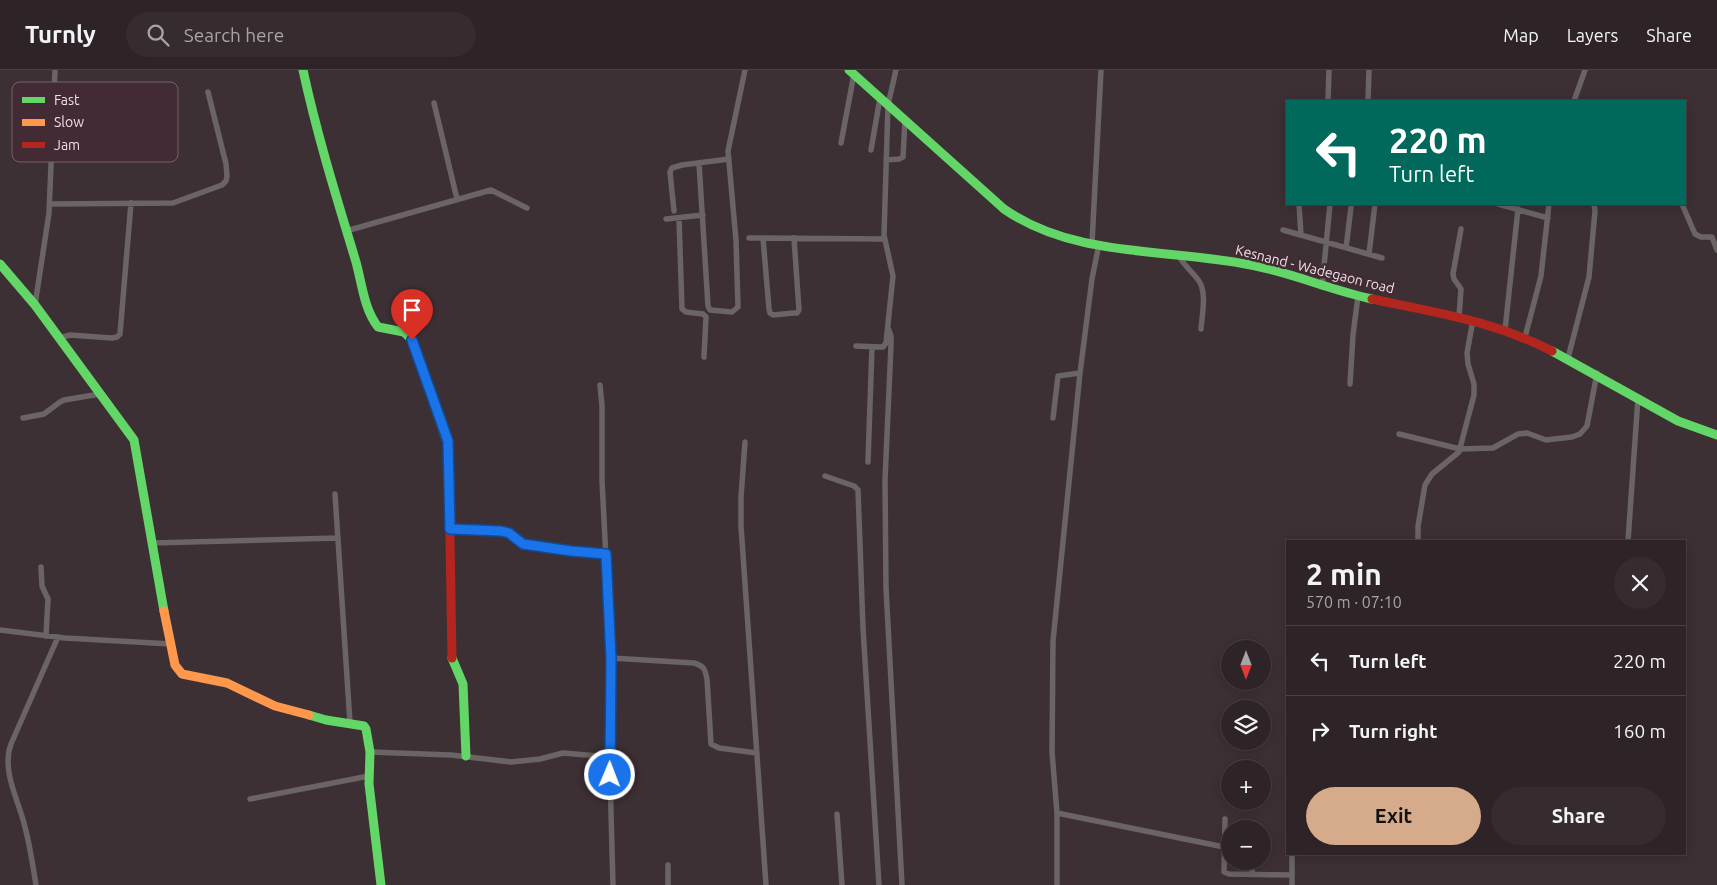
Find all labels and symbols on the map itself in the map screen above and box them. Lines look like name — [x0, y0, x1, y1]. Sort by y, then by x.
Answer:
legend — [12, 82, 178, 162]
text: Fast — [54, 92, 80, 108]
text: Slow — [54, 114, 84, 130]
text: Jam — [54, 137, 80, 153]
street label: Kesnand - Wadegaon road — [1234, 241, 1396, 297]
pin — [391, 289, 433, 340]
north arrow — [1221, 640, 1271, 690]
position arrow — [583, 748, 635, 800]

